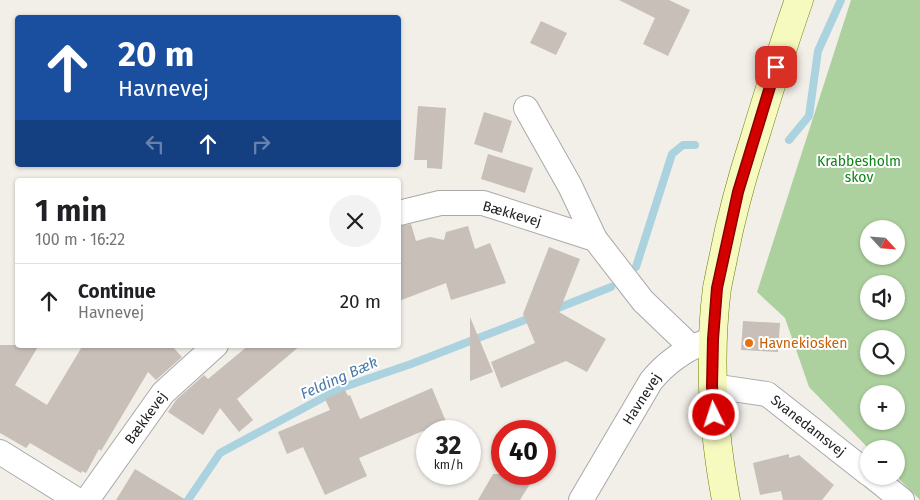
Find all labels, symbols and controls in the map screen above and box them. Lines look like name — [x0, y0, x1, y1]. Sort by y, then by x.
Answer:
text: 20 m — [118, 33, 194, 75]
icon: ahead — [35, 35, 100, 100]
pin — [755, 46, 797, 88]
icon: arrive — [762, 53, 790, 81]
text: Havnevej — [118, 75, 209, 102]
icon: left — [141, 130, 169, 158]
icon: ahead — [194, 130, 222, 158]
icon: right — [247, 130, 275, 158]
park label: Krabbesholm skov — [817, 153, 901, 186]
text: 1 min — [35, 193, 107, 229]
button: close — [329, 195, 381, 247]
street label: Bækkevej — [481, 197, 543, 231]
north arrow — [860, 220, 905, 265]
map controls — [860, 220, 905, 485]
text: 100 m · 16:22 — [35, 230, 125, 249]
button: sound — [860, 275, 905, 320]
text: Continue — [78, 280, 156, 303]
icon: ahead — [35, 287, 63, 315]
text: 20 m — [340, 290, 381, 313]
text: Havnevej — [78, 303, 144, 322]
button: search — [860, 330, 905, 375]
place label: Havnekiosken — [759, 335, 847, 352]
marker: Havnekiosken — [743, 337, 755, 349]
water label: Felding Bæk — [298, 353, 380, 403]
street label: Havnevej — [619, 370, 665, 428]
button: + — [860, 385, 905, 430]
street label: Bækkevej — [121, 388, 171, 448]
position arrow — [687, 388, 739, 440]
street label: Svanedamsvej — [767, 392, 849, 460]
speed limit sign: 40 — [491, 420, 556, 485]
text: 32 — [436, 431, 461, 461]
button: − — [860, 440, 905, 485]
text: km/h — [434, 458, 463, 472]

